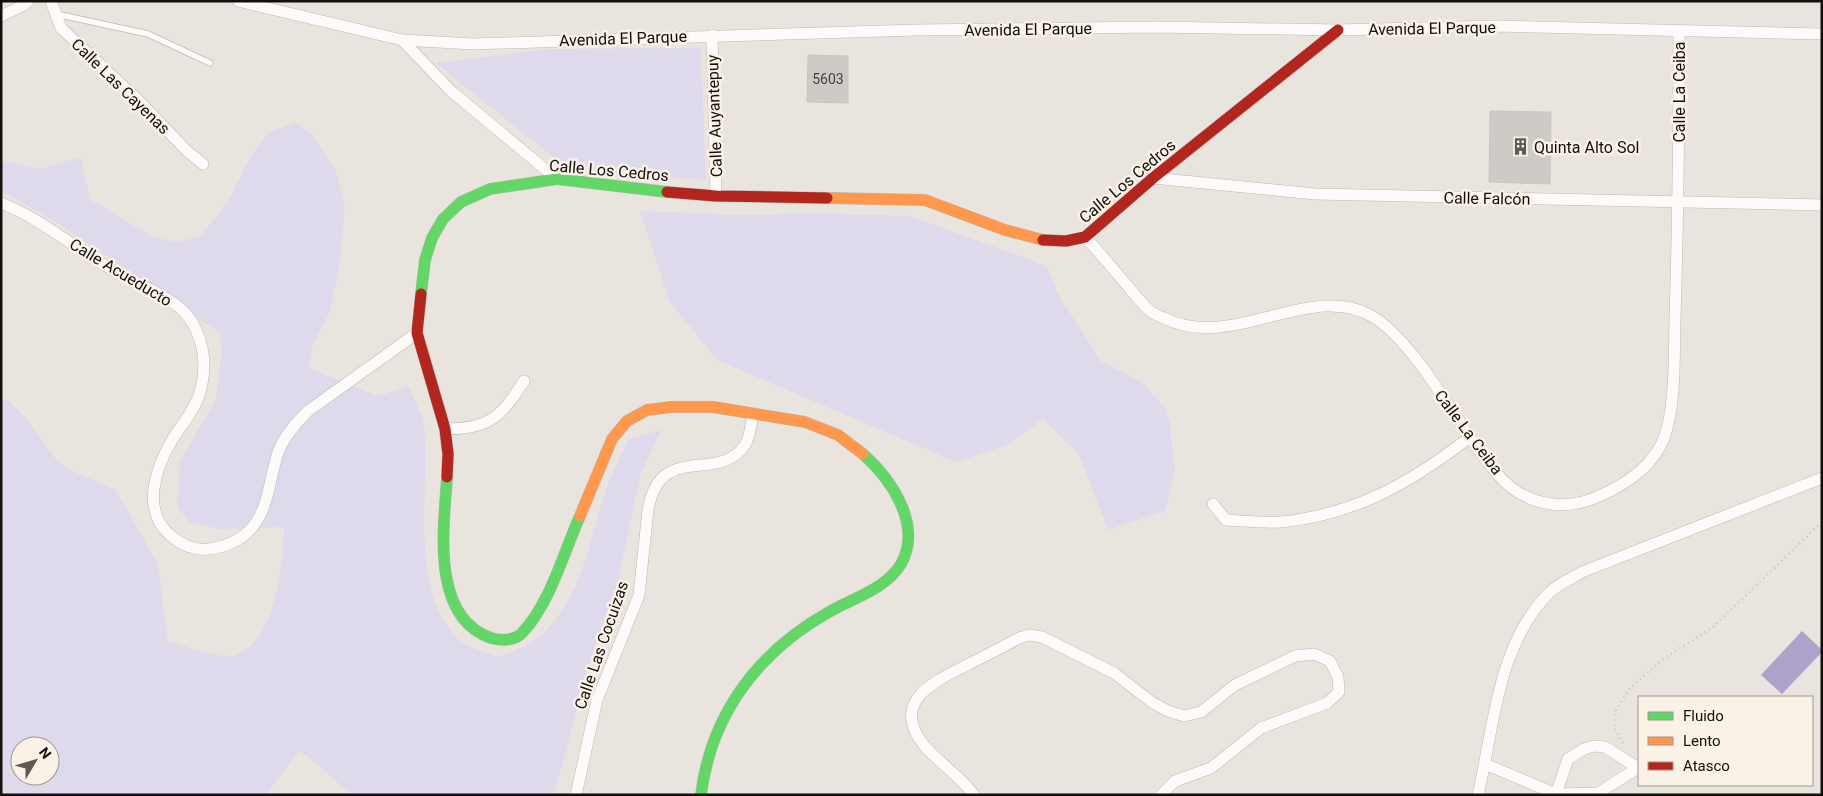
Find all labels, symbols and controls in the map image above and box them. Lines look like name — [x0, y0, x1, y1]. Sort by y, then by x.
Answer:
street label: Avenida El Parque — [1368, 18, 1496, 39]
street label: Avenida El Parque — [964, 19, 1092, 40]
street label: Avenida El Parque — [559, 27, 687, 50]
street label: Calle Las Cayenas — [67, 34, 174, 138]
street label: Calle La Ceiba — [1670, 41, 1689, 143]
street label: Calle Auyantepuy — [703, 54, 726, 178]
house number: 5603 — [812, 71, 844, 87]
street label: Calle Los Cedros — [1075, 136, 1179, 227]
building icon: Quinta Alto Sol — [1510, 137, 1530, 157]
place label: Quinta Alto Sol — [1534, 138, 1639, 157]
street label: Calle Los Cedros — [548, 156, 670, 185]
street label: Calle Falcón — [1443, 188, 1531, 209]
street label: Calle Acueducto — [66, 234, 175, 310]
street label: Calle La Ceiba — [1431, 386, 1507, 478]
street label: Calle Las Cocuizas — [571, 579, 632, 712]
legend — [1638, 696, 1813, 786]
text: Fluido — [1683, 707, 1724, 725]
text: Lento — [1683, 732, 1721, 750]
north arrow — [10, 736, 60, 786]
text: N — [36, 744, 55, 762]
text: Atasco — [1683, 757, 1730, 775]

